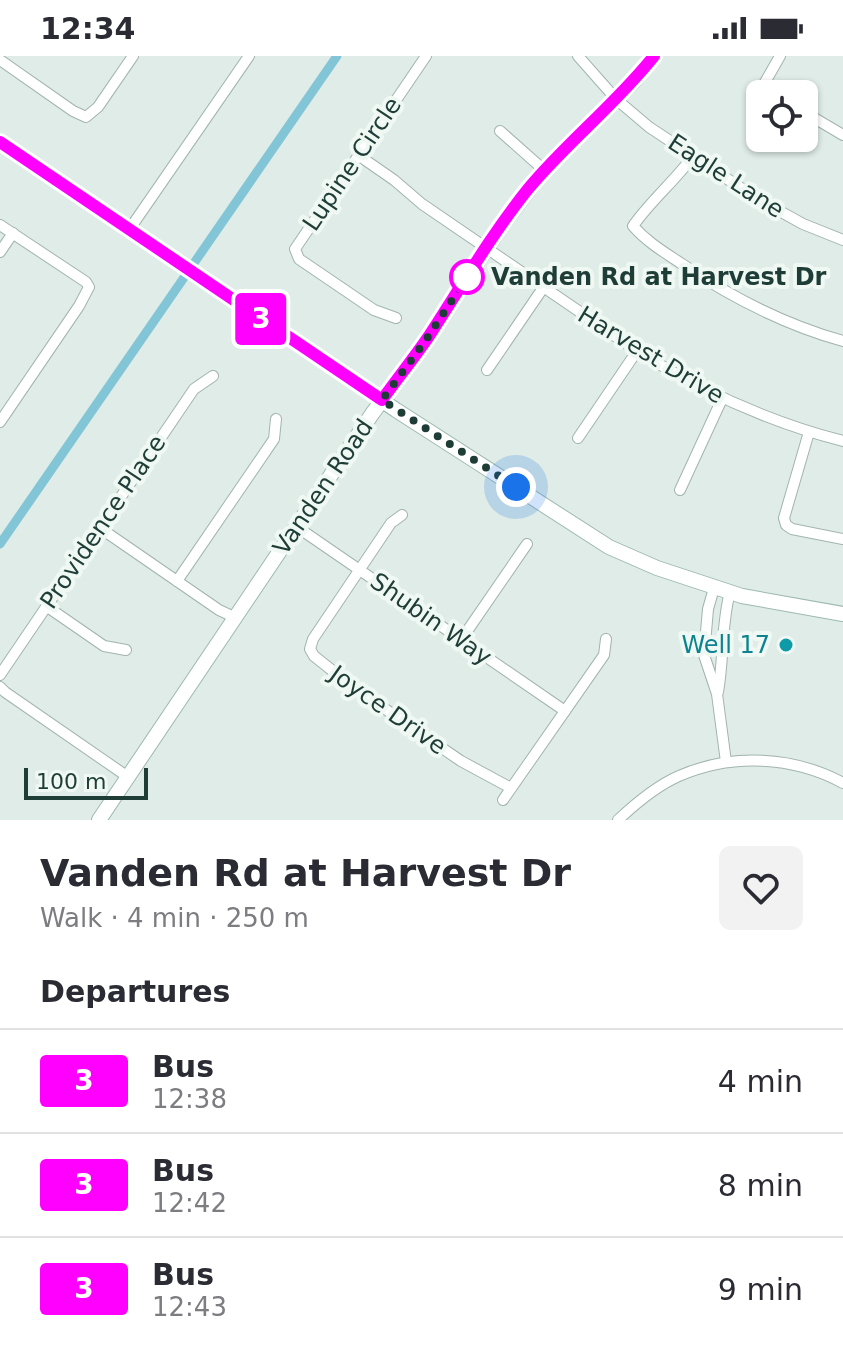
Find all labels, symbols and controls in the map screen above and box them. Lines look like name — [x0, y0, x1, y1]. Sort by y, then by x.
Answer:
text: 12:34 — [40, 11, 136, 46]
map controls — [746, 80, 818, 152]
button: locate — [746, 80, 818, 152]
street label: Lupine Circle — [297, 92, 407, 236]
street label: Eagle Lane — [663, 128, 789, 224]
marker: Vanden Rd at Harvest Dr — [450, 260, 484, 294]
place label: Vanden Rd at Harvest Dr — [491, 263, 827, 291]
line badge: 3 — [235, 293, 287, 345]
street label: Harvest Drive — [573, 300, 729, 410]
text: 3 — [251, 302, 271, 335]
street label: Vanden Road — [267, 414, 379, 560]
street label: Providence Place — [34, 430, 172, 614]
your location — [496, 467, 536, 507]
street label: Shubin Way — [365, 567, 497, 671]
place label: Well 17 — [681, 631, 770, 659]
marker: Well 17 — [777, 636, 795, 654]
street label: Joyce Drive — [323, 659, 452, 760]
scale bar — [24, 764, 148, 800]
text: 100 m — [36, 769, 106, 794]
button: heart — [719, 846, 803, 930]
text: Vanden Rd at Harvest Dr — [40, 851, 571, 895]
text: Walk · 4 min · 250 m — [40, 903, 309, 933]
text: Departures — [40, 974, 230, 1009]
text: Bus — [152, 1049, 214, 1084]
text: 3 — [74, 1064, 94, 1097]
text: 4 min — [718, 1064, 803, 1099]
text: 12:38 — [152, 1084, 227, 1114]
text: Bus — [152, 1153, 214, 1188]
text: 3 — [74, 1168, 94, 1201]
text: 8 min — [718, 1168, 803, 1203]
text: 12:42 — [152, 1188, 227, 1218]
text: Bus — [152, 1257, 214, 1292]
text: 3 — [74, 1272, 94, 1305]
text: 9 min — [718, 1272, 803, 1307]
text: 12:43 — [152, 1292, 227, 1322]

